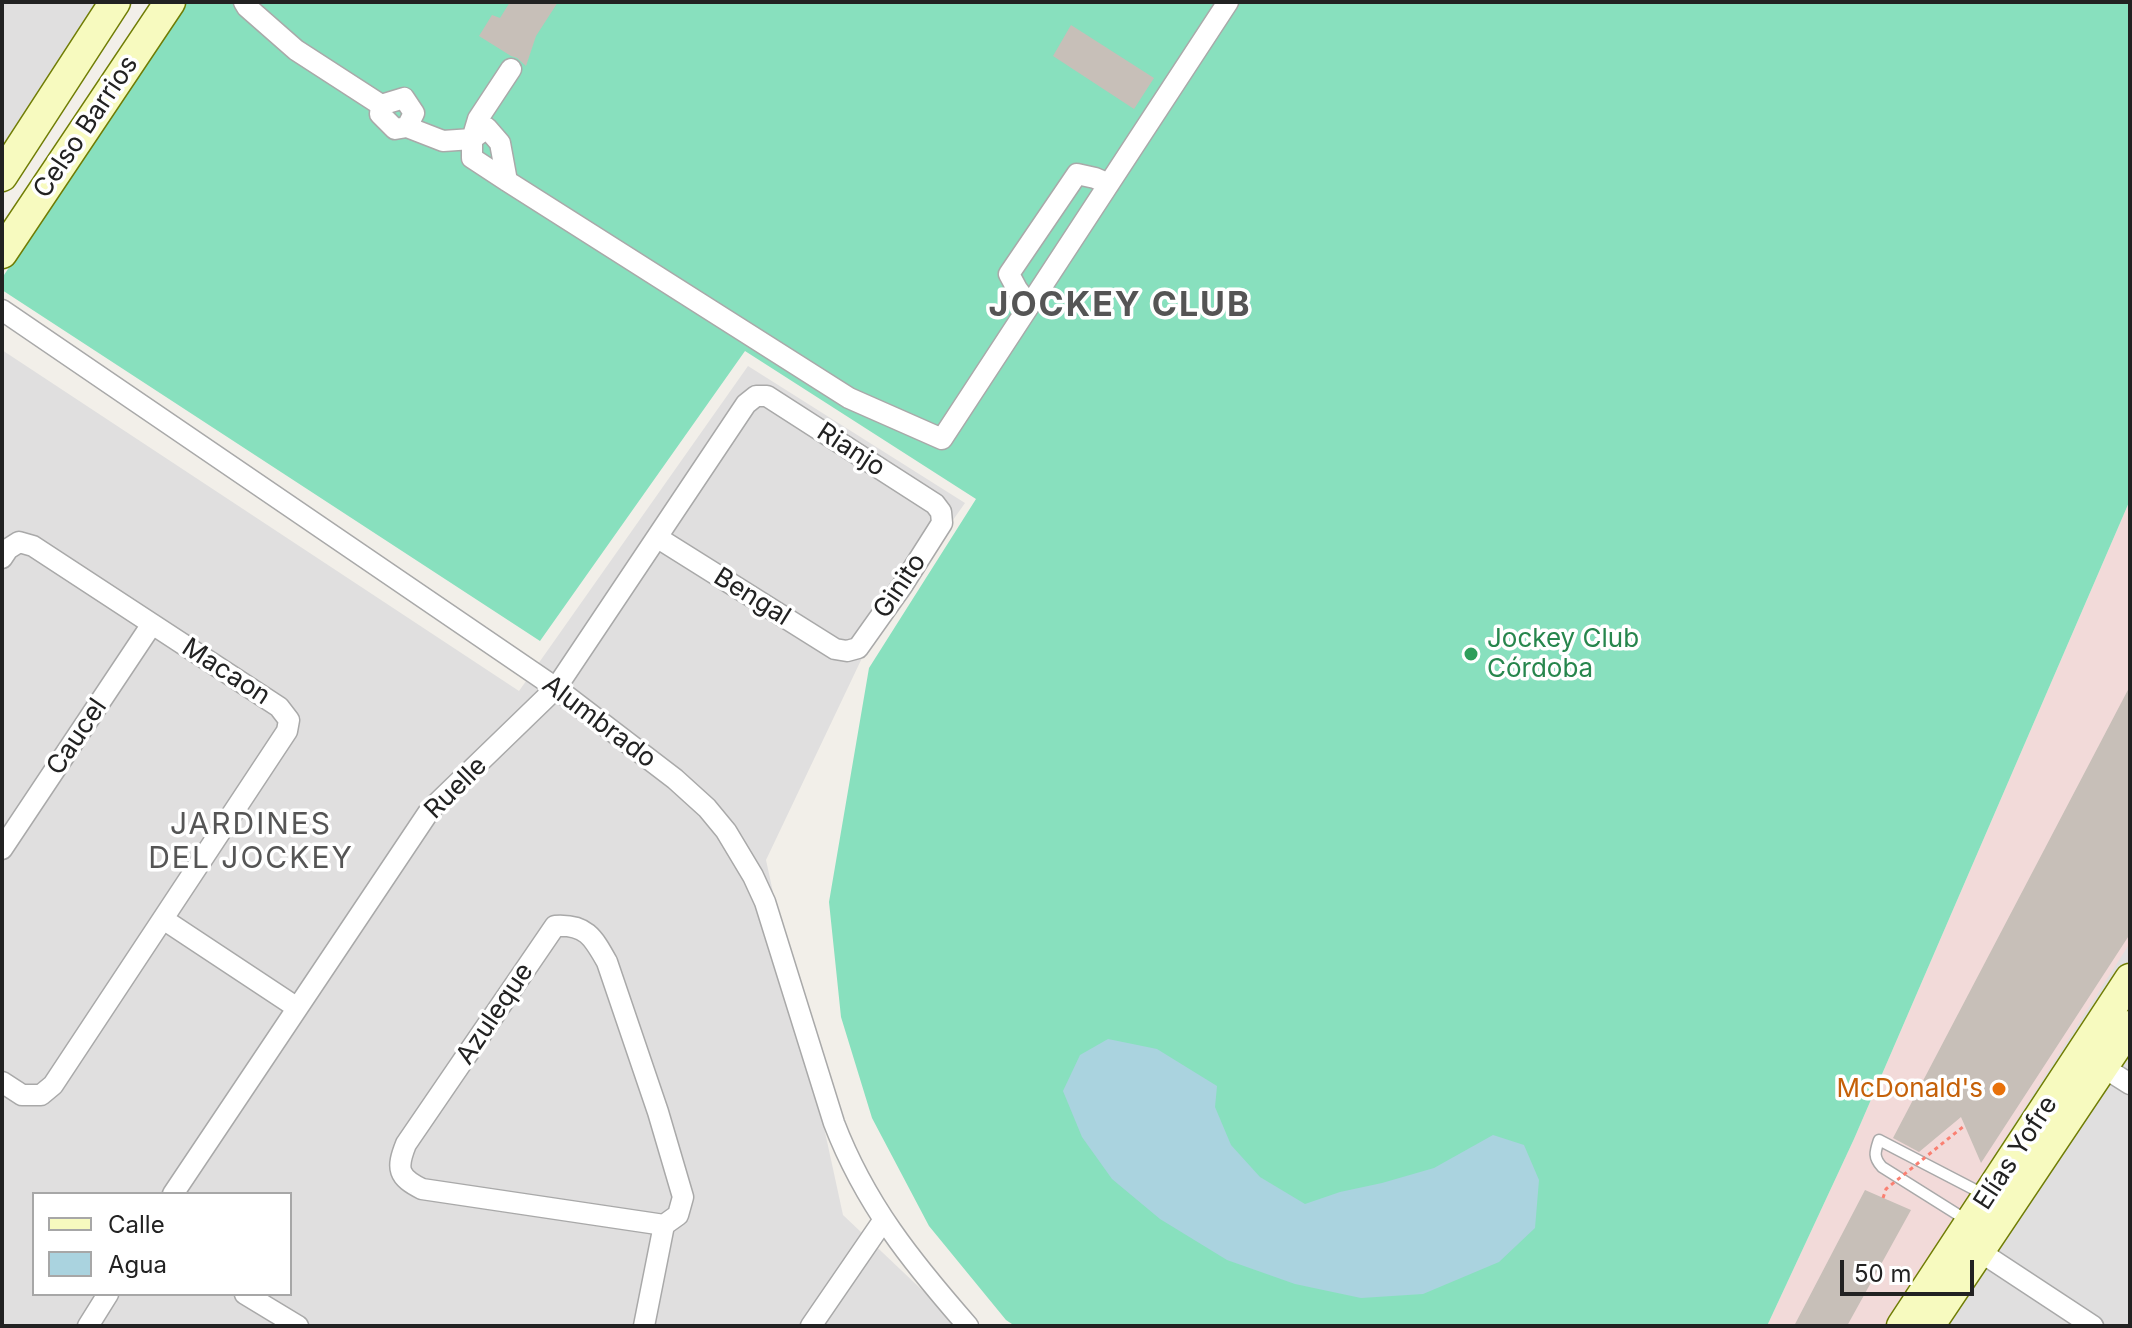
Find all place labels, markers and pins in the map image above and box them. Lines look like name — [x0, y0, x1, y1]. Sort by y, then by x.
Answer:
place label: Jockey Club Córdoba — [1487, 623, 1639, 684]
marker: Jockey Club Córdoba — [1462, 645, 1480, 663]
place label: McDonald's — [1837, 1073, 1983, 1105]
marker: McDonald's — [1990, 1080, 2008, 1098]

